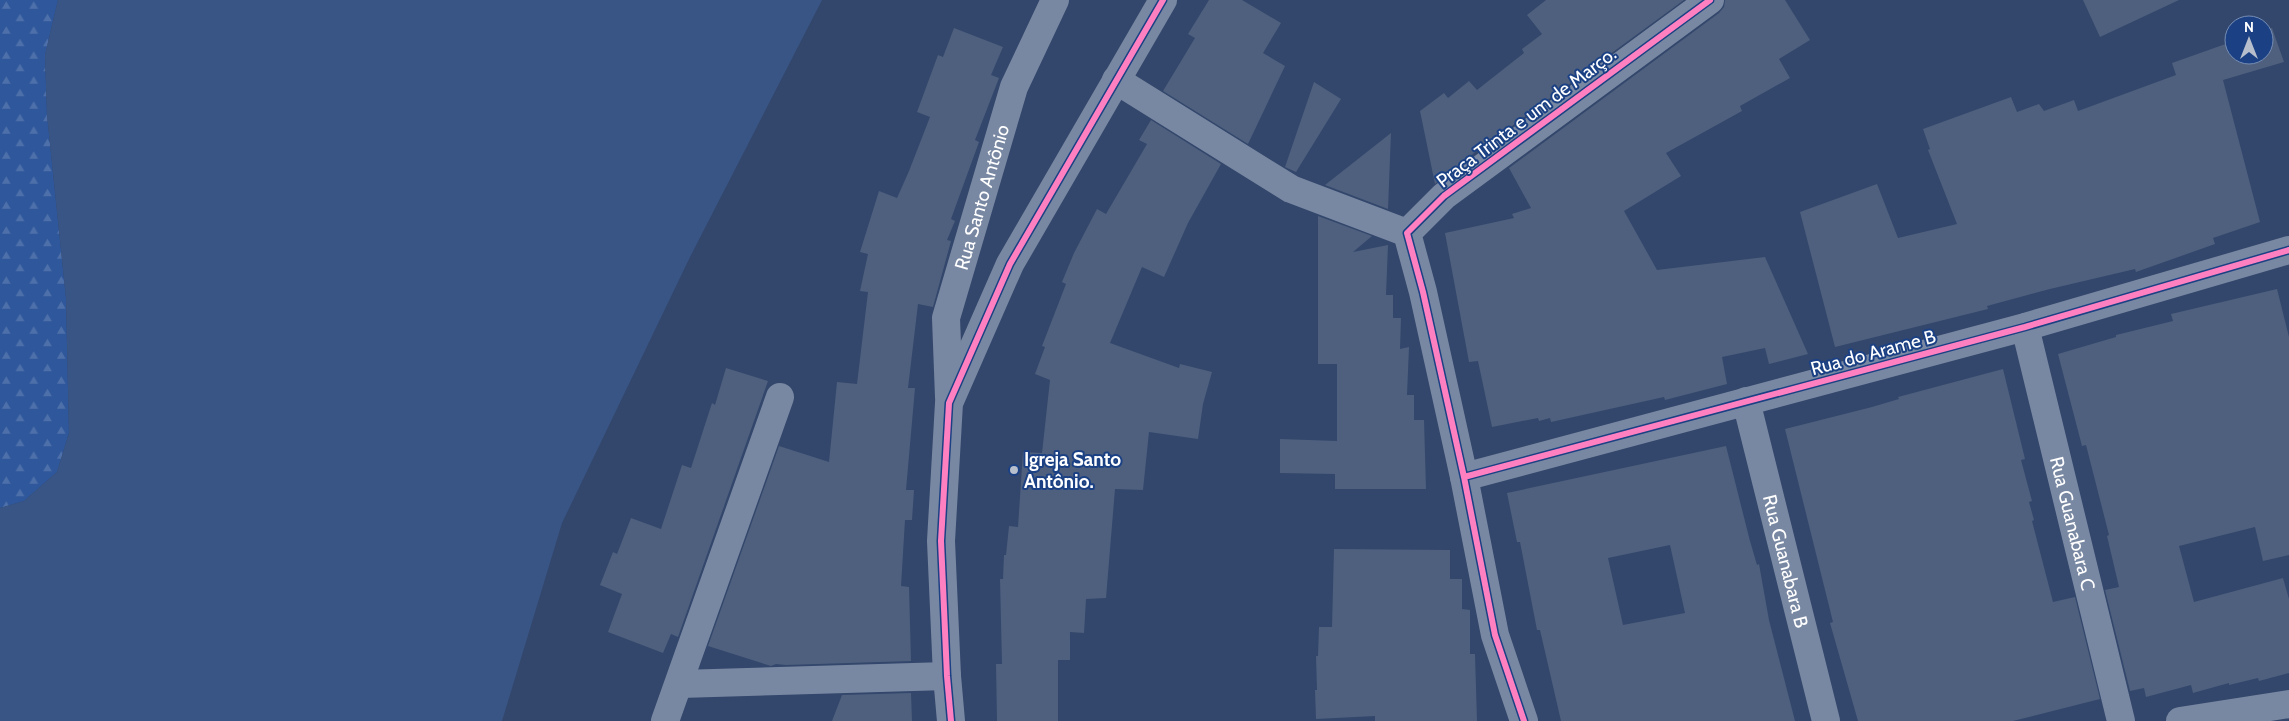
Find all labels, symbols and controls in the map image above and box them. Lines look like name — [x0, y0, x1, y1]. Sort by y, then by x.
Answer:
north arrow — [2224, 15, 2274, 65]
text: N — [2244, 18, 2254, 36]
street label: Praça Trinta e um de Março. — [1432, 42, 1621, 192]
street label: Rua Santo Antônio — [950, 122, 1014, 273]
street label: Rua do Arame B — [1808, 325, 1938, 380]
place label: Igreja Santo Antônio. — [1024, 448, 1121, 493]
street label: Rua Guanabara C — [2045, 454, 2100, 593]
marker: Igreja Santo Antônio. — [1008, 464, 1020, 476]
street label: Rua Guanabara B — [1758, 492, 1813, 630]

